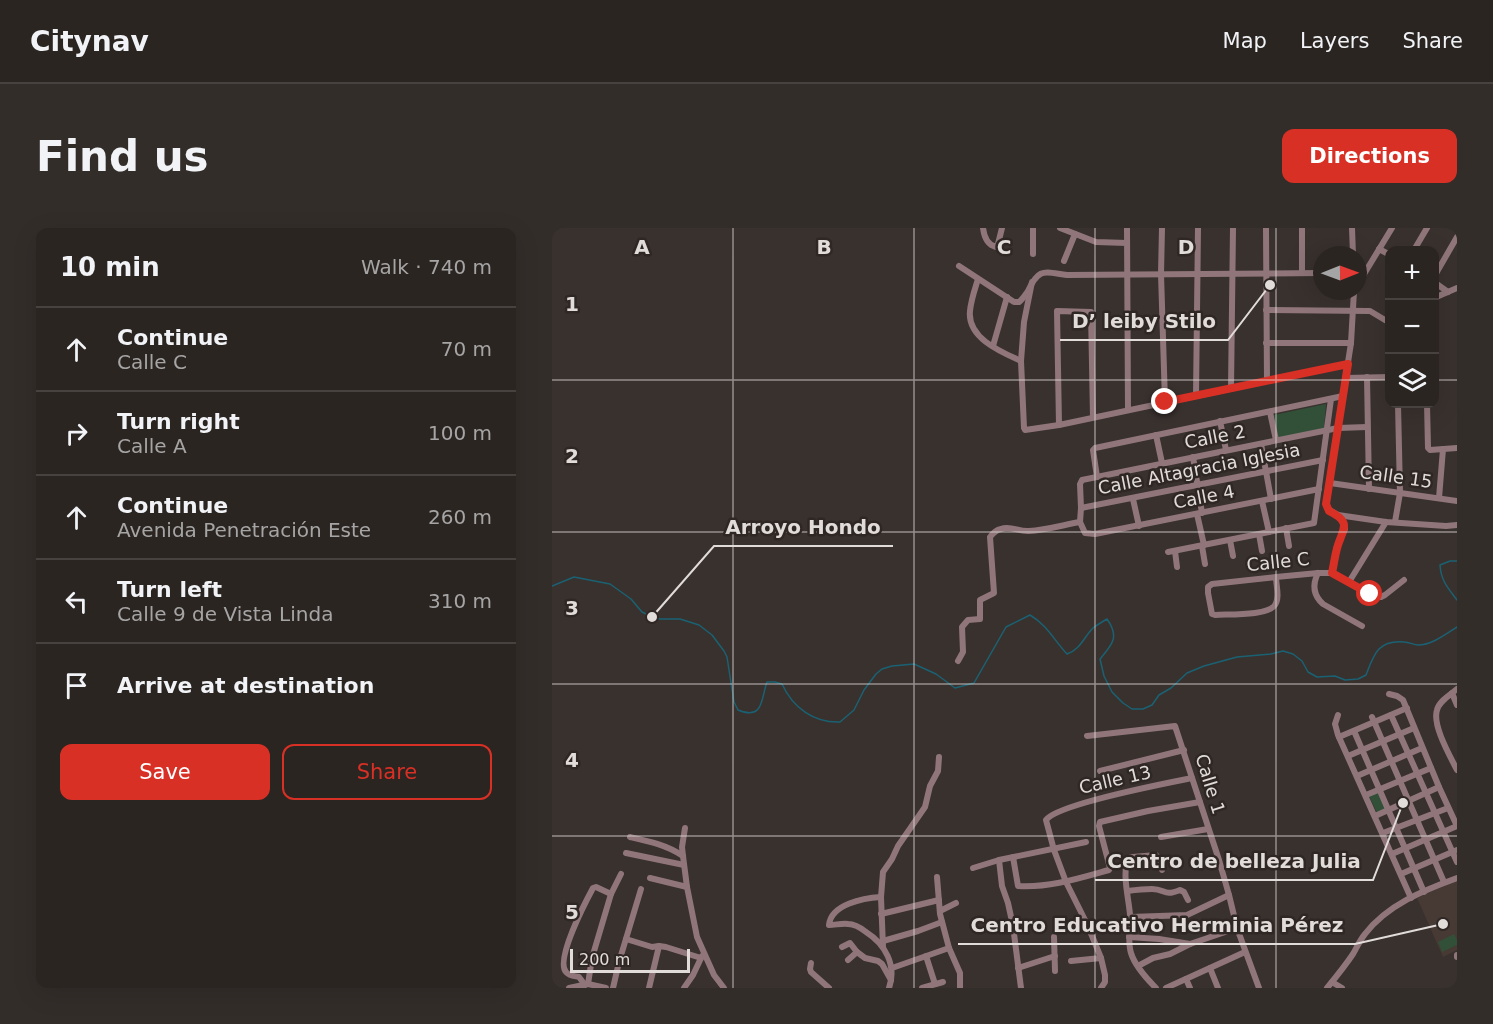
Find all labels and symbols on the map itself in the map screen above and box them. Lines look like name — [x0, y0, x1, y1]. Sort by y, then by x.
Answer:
text: A — [634, 235, 650, 259]
text: B — [816, 235, 832, 259]
text: C — [997, 235, 1011, 259]
text: D — [1178, 235, 1194, 259]
north arrow — [1313, 246, 1367, 300]
text: 1 — [565, 292, 579, 316]
callout: D’ leiby Stilo — [1060, 302, 1228, 340]
text: D’ leiby Stilo — [1072, 309, 1216, 333]
route end — [1151, 388, 1177, 414]
street label: Calle 2 — [1183, 420, 1247, 453]
street label: Calle Altagracia Iglesia — [1096, 439, 1302, 498]
text: 2 — [565, 444, 579, 468]
street label: Calle 15 — [1358, 461, 1434, 492]
street label: Calle 4 — [1172, 480, 1236, 513]
callout: Arroyo Hondo — [714, 508, 893, 546]
text: Arroyo Hondo — [725, 515, 881, 539]
street label: Calle C — [1246, 548, 1310, 575]
route start — [1356, 580, 1382, 606]
text: 3 — [565, 596, 579, 620]
text: 4 — [565, 748, 579, 772]
street label: Calle 1 — [1191, 751, 1230, 817]
street label: Calle 13 — [1077, 761, 1153, 798]
callout: Centro de belleza Julia — [1095, 842, 1373, 880]
text: Centro de belleza Julia — [1107, 849, 1361, 873]
text: 5 — [565, 900, 579, 924]
callout: Centro Educativo Herminia Pérez — [958, 906, 1355, 944]
text: Centro Educativo Herminia Pérez — [970, 913, 1344, 937]
scale bar — [570, 946, 690, 974]

